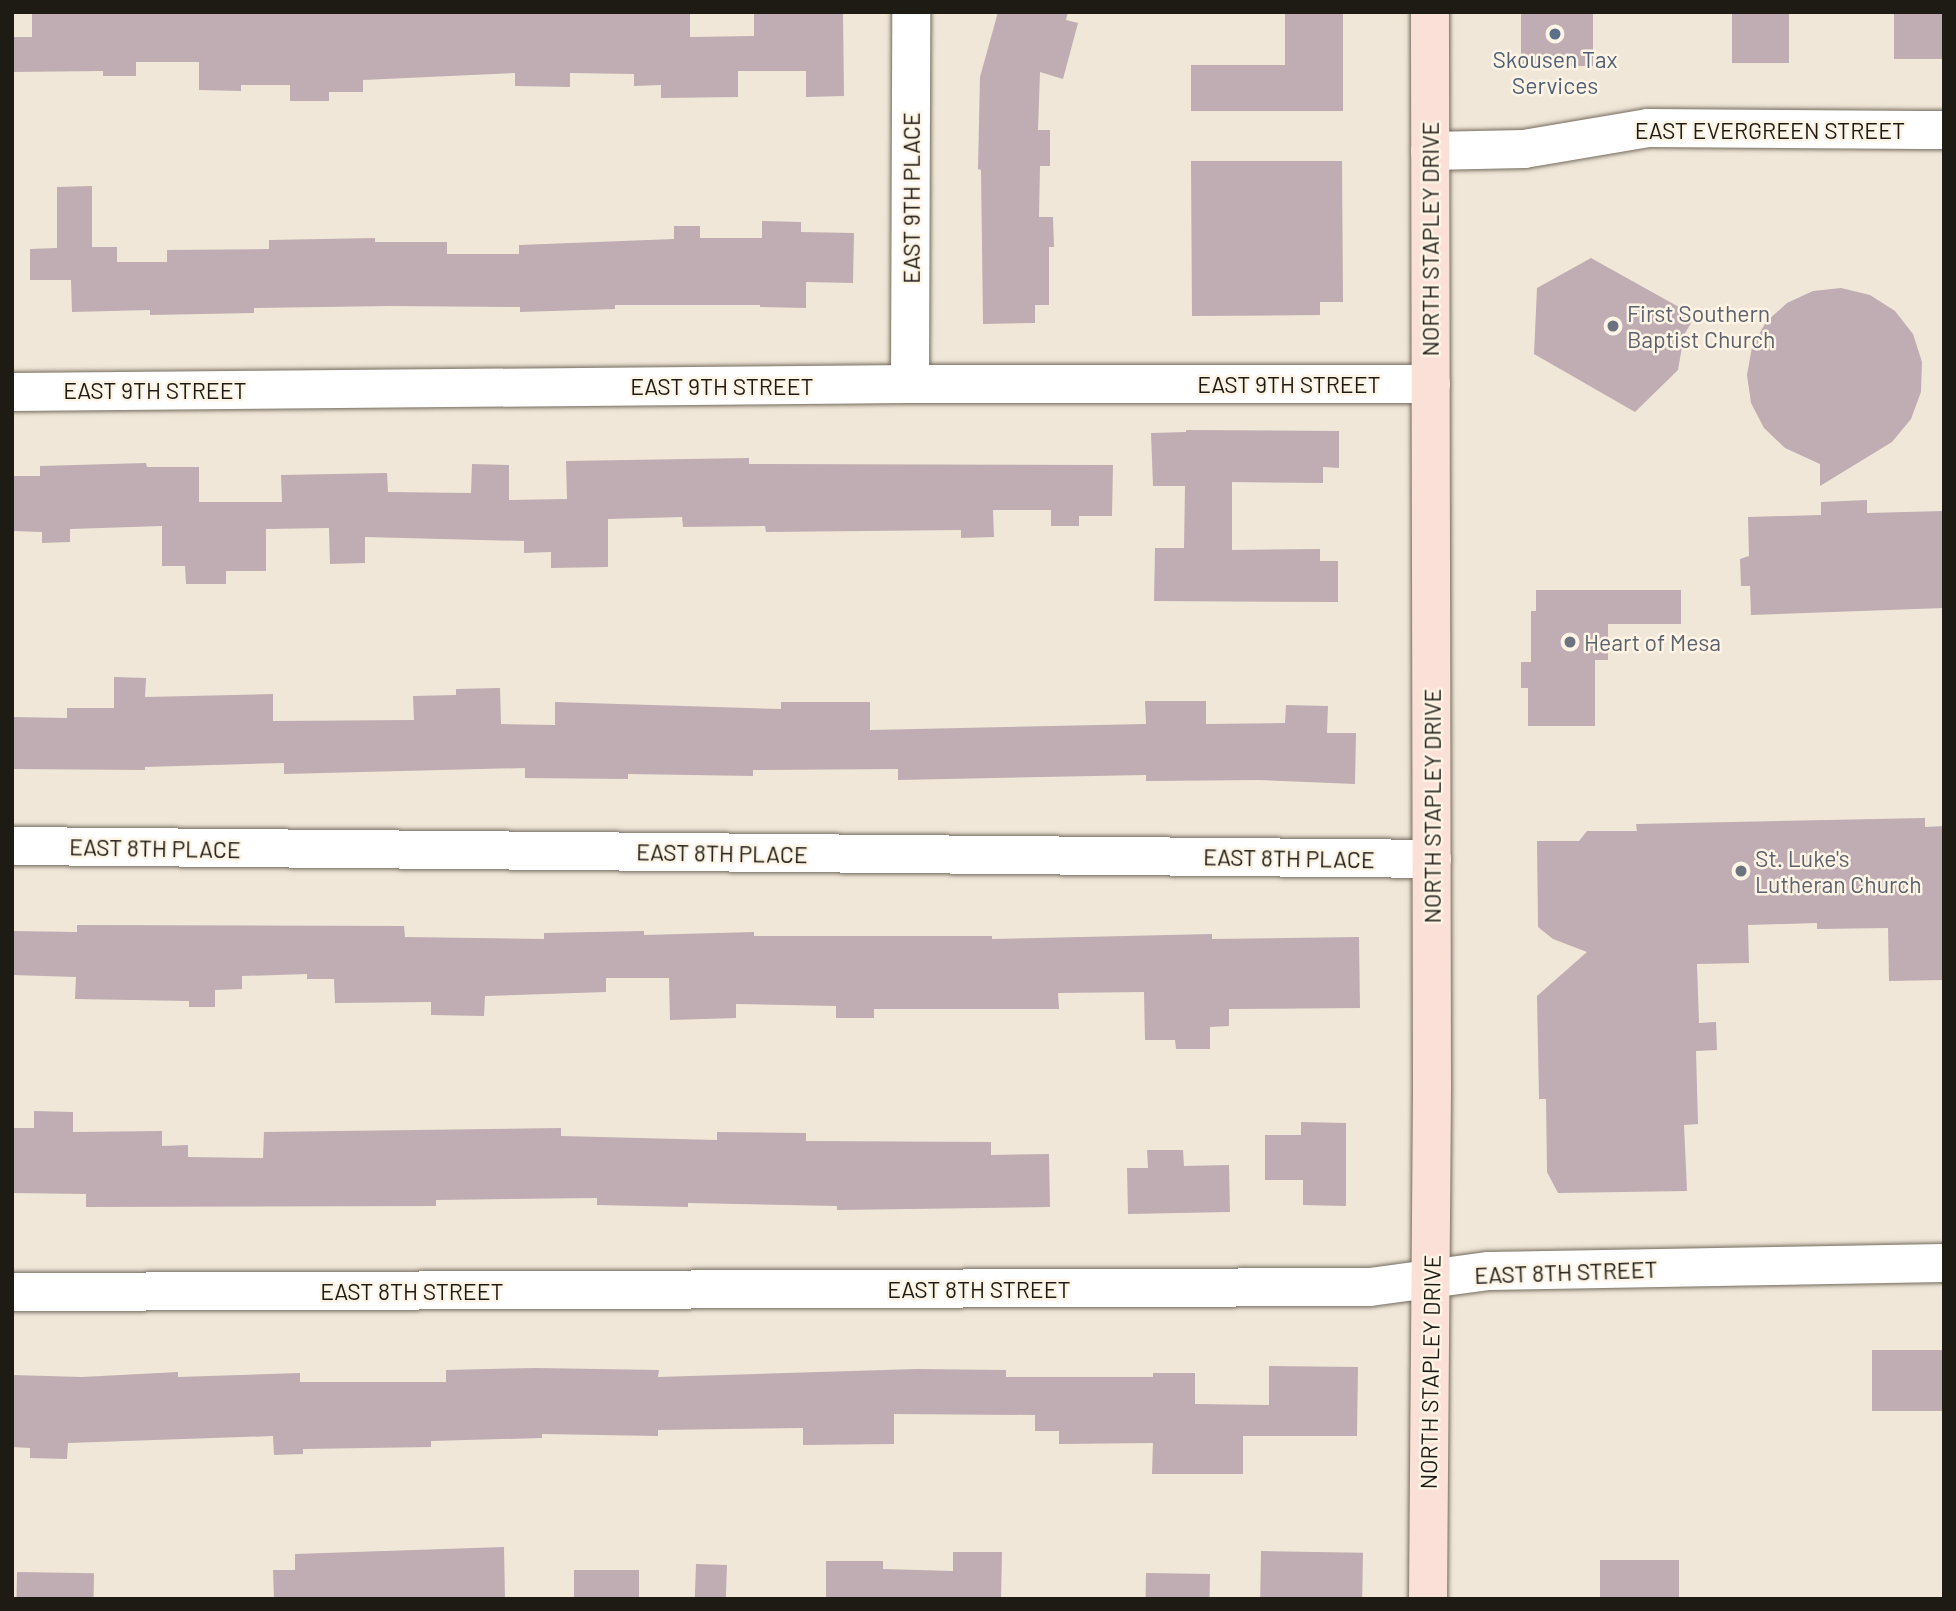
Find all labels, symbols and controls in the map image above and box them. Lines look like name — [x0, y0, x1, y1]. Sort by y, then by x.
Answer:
marker: Skousen Tax Services — [1547, 26, 1563, 42]
place label: Skousen Tax Services — [1492, 45, 1618, 99]
street label: EAST 9TH PLACE — [897, 112, 925, 284]
street label: EAST EVERGREEN STREET — [1635, 116, 1905, 144]
street label: NORTH STAPLEY DRIVE — [1416, 122, 1444, 356]
place label: First Southern Baptist Church — [1627, 299, 1775, 353]
marker: First Southern Baptist Church — [1605, 318, 1621, 334]
street label: EAST 9TH STREET — [1197, 370, 1381, 398]
street label: EAST 9TH STREET — [630, 372, 814, 400]
street label: EAST 9TH STREET — [63, 376, 247, 404]
place label: Heart of Mesa — [1584, 628, 1721, 656]
marker: Heart of Mesa — [1562, 634, 1578, 650]
street label: NORTH STAPLEY DRIVE — [1418, 689, 1446, 923]
street label: EAST 8TH PLACE — [69, 833, 241, 863]
street label: EAST 8TH PLACE — [636, 838, 808, 868]
street label: EAST 8TH PLACE — [1203, 843, 1375, 873]
place label: St. Luke's Lutheran Church — [1755, 844, 1922, 898]
marker: St. Luke's Lutheran Church — [1733, 863, 1749, 879]
street label: NORTH STAPLEY DRIVE — [1414, 1254, 1446, 1490]
street label: EAST 8TH STREET — [1474, 1255, 1658, 1289]
street label: EAST 8TH STREET — [887, 1275, 1071, 1303]
street label: EAST 8TH STREET — [320, 1277, 504, 1305]

